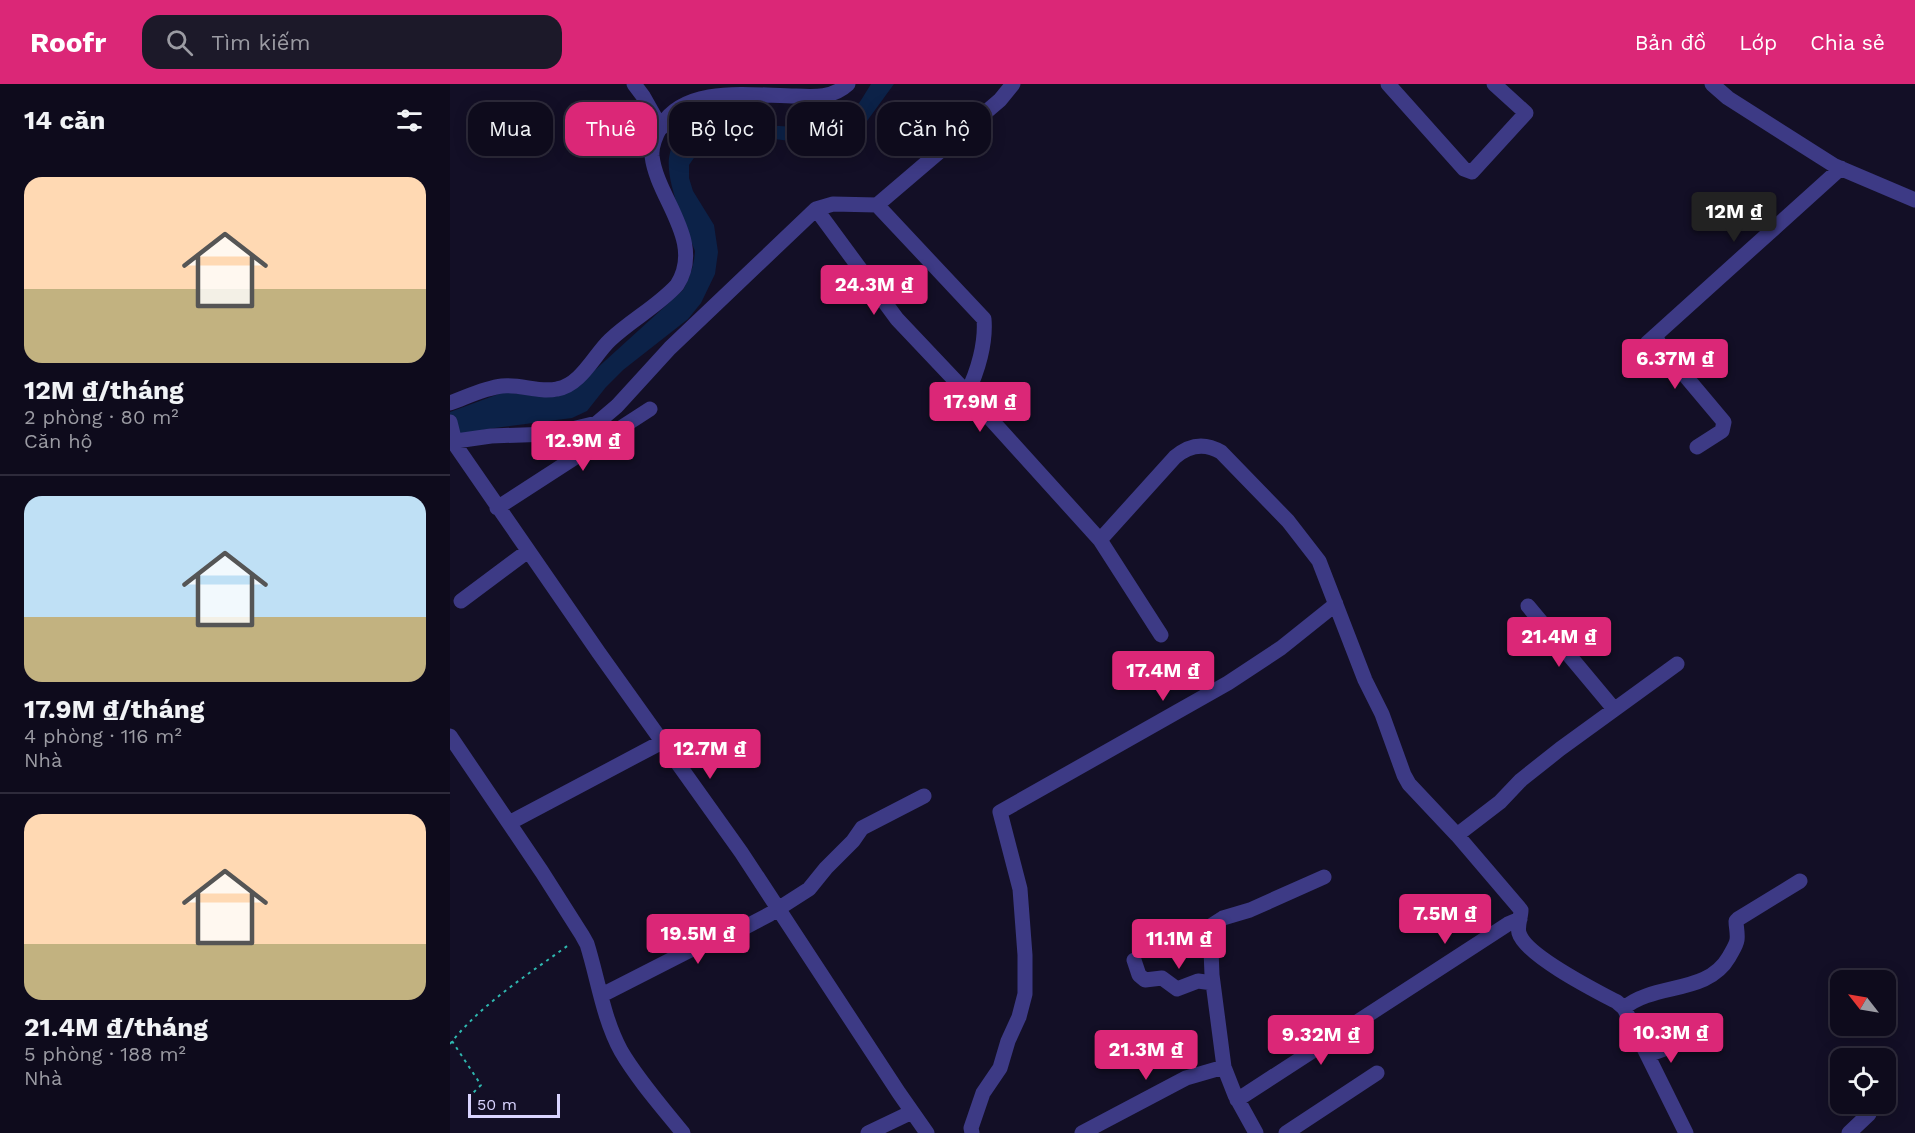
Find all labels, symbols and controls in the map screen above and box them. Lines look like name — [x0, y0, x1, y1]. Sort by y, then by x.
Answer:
search box — [142, 15, 562, 69]
text: Roofr — [30, 26, 106, 59]
icon: search — [163, 26, 196, 59]
text: Tìm kiếm — [211, 30, 310, 55]
text: Bản đồ — [1635, 30, 1706, 55]
text: Lớp — [1739, 30, 1777, 55]
text: Chia sẻ — [1810, 30, 1885, 55]
chip: Mua — [468, 102, 553, 156]
chip: Thuê — [565, 102, 657, 156]
chip: Bộ lọc — [669, 102, 775, 156]
chip: Mới — [787, 102, 865, 156]
chip: Căn hộ — [877, 102, 991, 156]
icon: filters — [393, 104, 426, 137]
text: 14 căn — [24, 105, 105, 135]
pin: 12M ₫ — [1692, 192, 1776, 243]
text: 12M ₫ — [1705, 199, 1763, 223]
icon: home — [171, 216, 279, 324]
pin: 24.3M ₫ — [819, 265, 929, 316]
text: 24.3M ₫ — [835, 272, 913, 296]
pin: 6.37M ₫ — [1620, 339, 1730, 390]
text: 6.37M ₫ — [1636, 346, 1714, 370]
text: 12M ₫/tháng — [24, 375, 184, 405]
pin: 17.9M ₫ — [925, 382, 1035, 433]
text: 17.9M ₫ — [943, 389, 1017, 413]
text: 2 phòng · 80 m² — [24, 405, 179, 429]
pin: 12.9M ₫ — [528, 421, 638, 472]
text: 12.9M ₫ — [545, 428, 621, 452]
text: Căn hộ — [24, 429, 93, 453]
icon: home — [171, 535, 279, 643]
pin: 21.4M ₫ — [1504, 617, 1614, 668]
text: 21.4M ₫ — [1521, 624, 1597, 648]
pin: 17.4M ₫ — [1108, 651, 1218, 702]
text: 17.4M ₫ — [1126, 658, 1200, 682]
text: 17.9M ₫/tháng — [24, 694, 204, 724]
text: 4 phòng · 116 m² — [24, 724, 182, 748]
pin: 12.7M ₫ — [655, 729, 765, 780]
text: 12.7M ₫ — [674, 736, 746, 760]
text: Nhà — [24, 748, 62, 772]
icon: home — [171, 853, 279, 961]
pin: 7.5M ₫ — [1396, 894, 1494, 945]
text: 7.5M ₫ — [1413, 901, 1477, 925]
pin: 19.5M ₫ — [643, 914, 753, 965]
pin: 11.1M ₫ — [1124, 919, 1234, 970]
text: 19.5M ₫ — [661, 921, 735, 945]
text: 11.1M ₫ — [1146, 926, 1212, 950]
north arrow — [1830, 970, 1896, 1036]
map controls — [1830, 970, 1896, 1114]
text: 21.4M ₫/tháng — [24, 1012, 208, 1042]
pin: 10.3M ₫ — [1616, 1013, 1726, 1064]
pin: 9.32M ₫ — [1266, 1015, 1376, 1066]
text: 10.3M ₫ — [1633, 1020, 1709, 1044]
text: 9.32M ₫ — [1282, 1022, 1360, 1046]
pin: 21.3M ₫ — [1091, 1030, 1201, 1081]
text: 21.3M ₫ — [1109, 1037, 1183, 1061]
text: 5 phòng · 188 m² — [24, 1042, 186, 1066]
button: locate — [1830, 1048, 1896, 1114]
text: Nhà — [24, 1066, 62, 1090]
scale bar — [468, 1091, 560, 1118]
text: 50 m — [477, 1095, 517, 1114]

